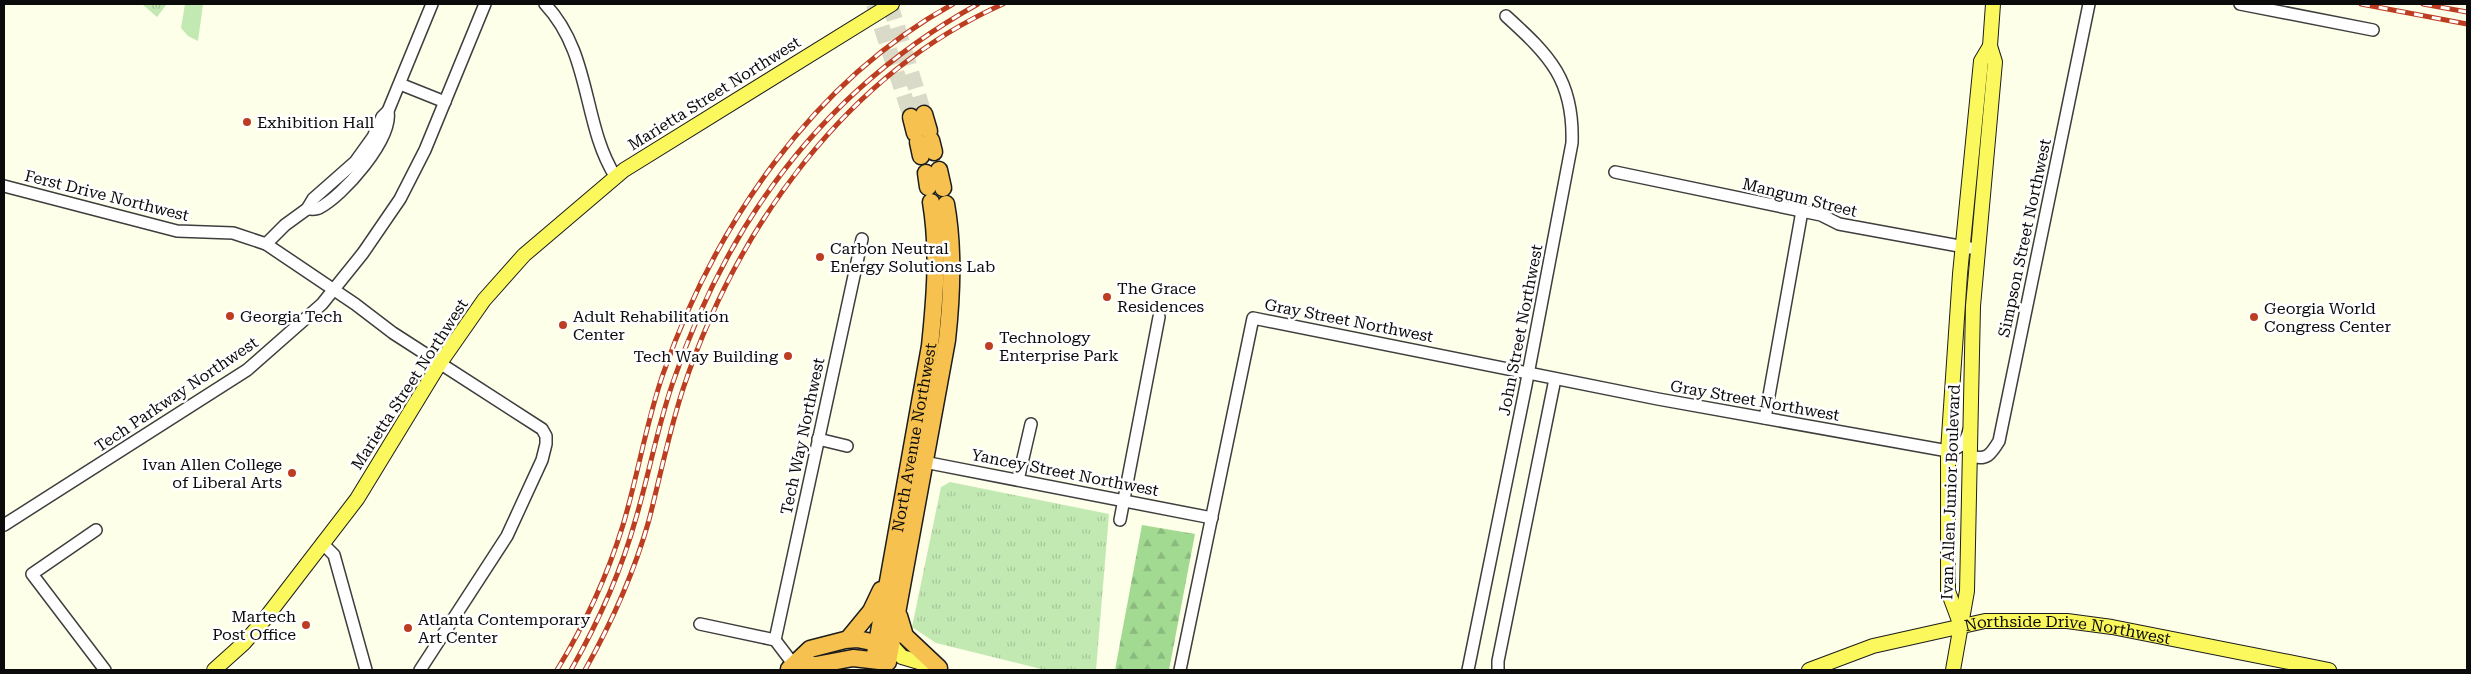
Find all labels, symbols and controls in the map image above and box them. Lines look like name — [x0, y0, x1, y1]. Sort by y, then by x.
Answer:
street label: Marietta Street Northwest — [625, 32, 804, 154]
place label: Exhibition Hall — [257, 113, 374, 132]
marker: Exhibition Hall — [241, 116, 253, 128]
street label: Simpson Street Northwest — [1994, 137, 2055, 339]
street label: Ferst Drive Northwest — [23, 166, 191, 225]
street label: Mangum Street — [1740, 174, 1859, 221]
place label: Carbon Neutral Energy Solutions Lab — [830, 239, 995, 276]
street label: John Street Northwest — [1495, 243, 1546, 417]
marker: Carbon Neutral Energy Solutions Lab — [814, 251, 826, 263]
place label: The Grace Residences — [1117, 279, 1204, 316]
marker: The Grace Residences — [1101, 291, 1113, 303]
street label: Marietta Street Northwest — [347, 295, 472, 473]
street label: Gray Street Northwest — [1263, 295, 1435, 346]
place label: Georgia World Congress Center — [2264, 299, 2391, 336]
place label: Georgia Tech — [240, 307, 343, 326]
place label: Adult Rehabilitation Center — [573, 307, 729, 344]
marker: Georgia Tech — [224, 310, 236, 322]
marker: Georgia World Congress Center — [2248, 311, 2260, 323]
marker: Adult Rehabilitation Center — [557, 319, 569, 331]
place label: Technology Enterprise Park — [999, 328, 1119, 365]
street label: Tech Parkway Northwest — [91, 333, 261, 456]
marker: Technology Enterprise Park — [983, 340, 995, 352]
street label: North Avenue Northwest — [888, 342, 940, 534]
place label: Tech Way Building — [633, 347, 779, 366]
marker: Tech Way Building — [782, 350, 794, 362]
street label: Tech Way Northwest — [777, 356, 828, 516]
street label: Gray Street Northwest — [1669, 376, 1841, 425]
street label: Ivan Allen Junior Boulevard — [1937, 384, 1964, 600]
street label: Yancey Street Northwest — [970, 445, 1160, 500]
place label: Ivan Allen College of Liberal Arts — [142, 455, 282, 492]
marker: Ivan Allen College of Liberal Arts — [286, 467, 298, 479]
place label: Martech Post Office — [212, 607, 296, 644]
place label: Atlanta Contemporary Art Center — [418, 610, 591, 647]
street label: Northside Drive Northwest — [1962, 612, 2172, 648]
marker: Martech Post Office — [300, 619, 312, 631]
marker: Atlanta Contemporary Art Center — [402, 622, 414, 634]

